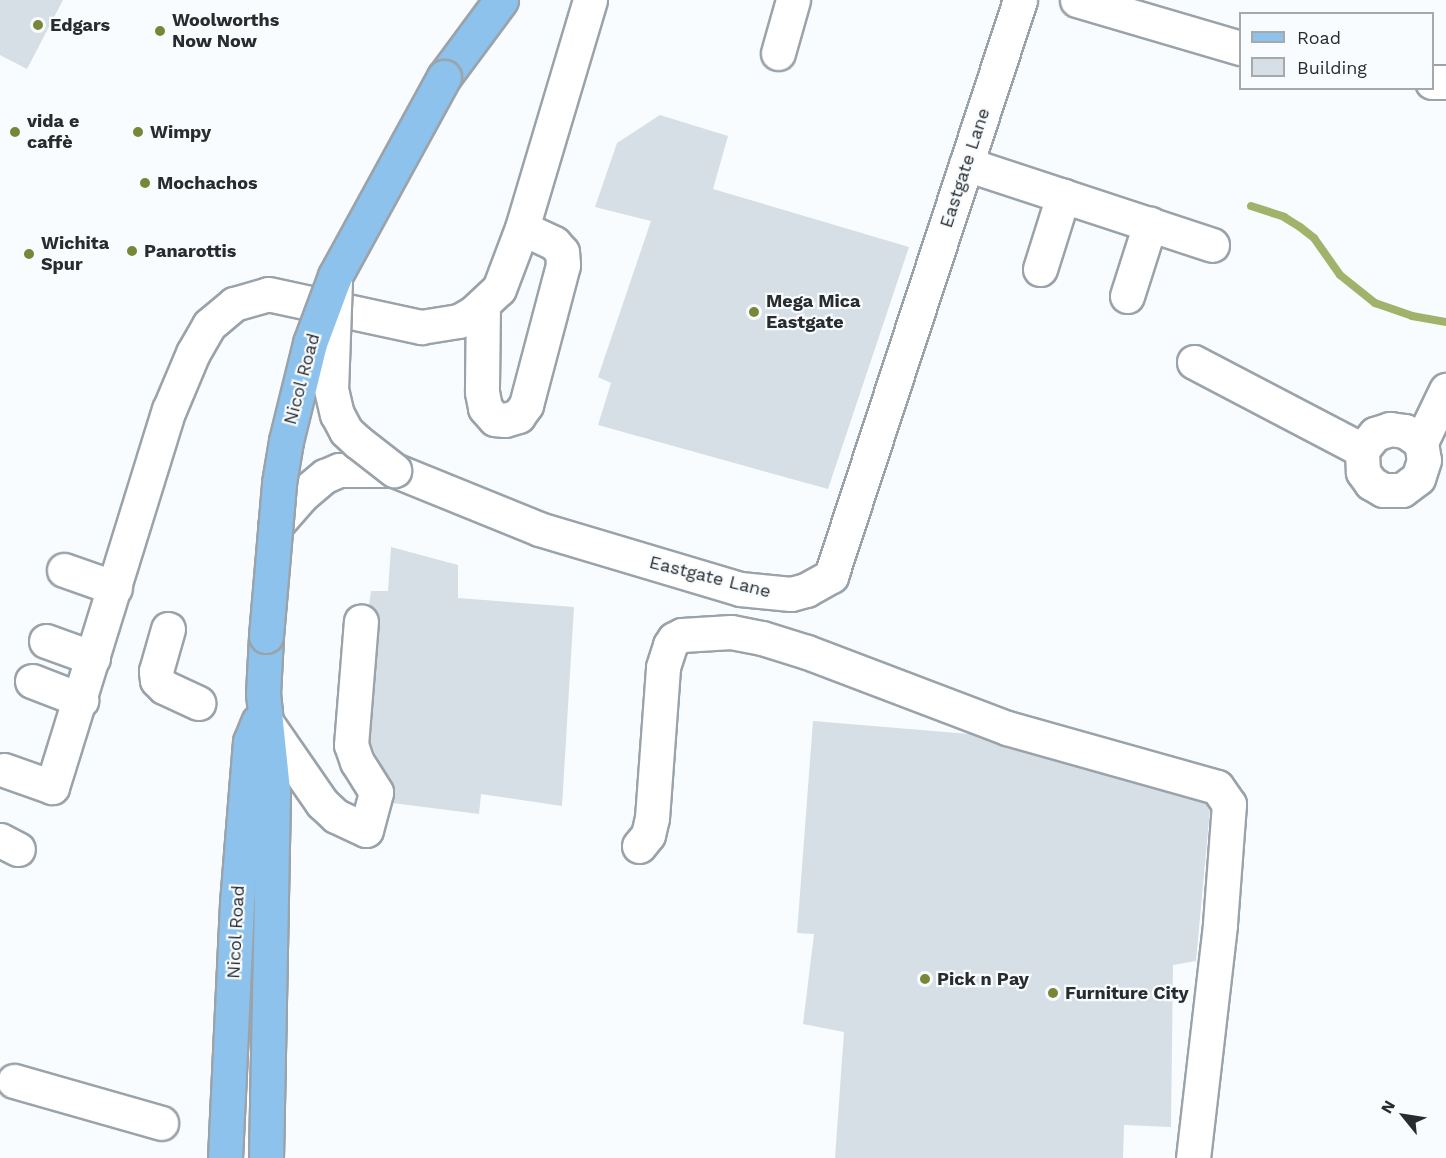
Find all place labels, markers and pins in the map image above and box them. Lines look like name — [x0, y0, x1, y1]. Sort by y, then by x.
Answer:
place label: Woolworths Now Now — [172, 10, 279, 52]
place label: Edgars — [50, 14, 110, 36]
marker: Edgars — [31, 18, 45, 32]
marker: Woolworths Now Now — [153, 24, 167, 38]
place label: vida e caffè — [27, 111, 80, 154]
place label: Wimpy — [150, 121, 211, 143]
marker: vida e caffè — [8, 125, 22, 139]
marker: Wimpy — [131, 125, 145, 139]
place label: Mochachos — [157, 172, 258, 194]
marker: Mochachos — [138, 176, 152, 190]
place label: Wichita Spur — [41, 233, 109, 276]
place label: Panarottis — [144, 240, 236, 262]
marker: Panarottis — [125, 244, 139, 258]
marker: Wichita Spur — [22, 247, 36, 261]
place label: Mega Mica Eastgate — [766, 291, 861, 334]
marker: Mega Mica Eastgate — [747, 305, 761, 319]
place label: Pick n Pay — [937, 968, 1029, 990]
marker: Pick n Pay — [918, 972, 932, 986]
place label: Furniture City — [1065, 982, 1189, 1004]
marker: Furniture City — [1046, 986, 1060, 1000]

